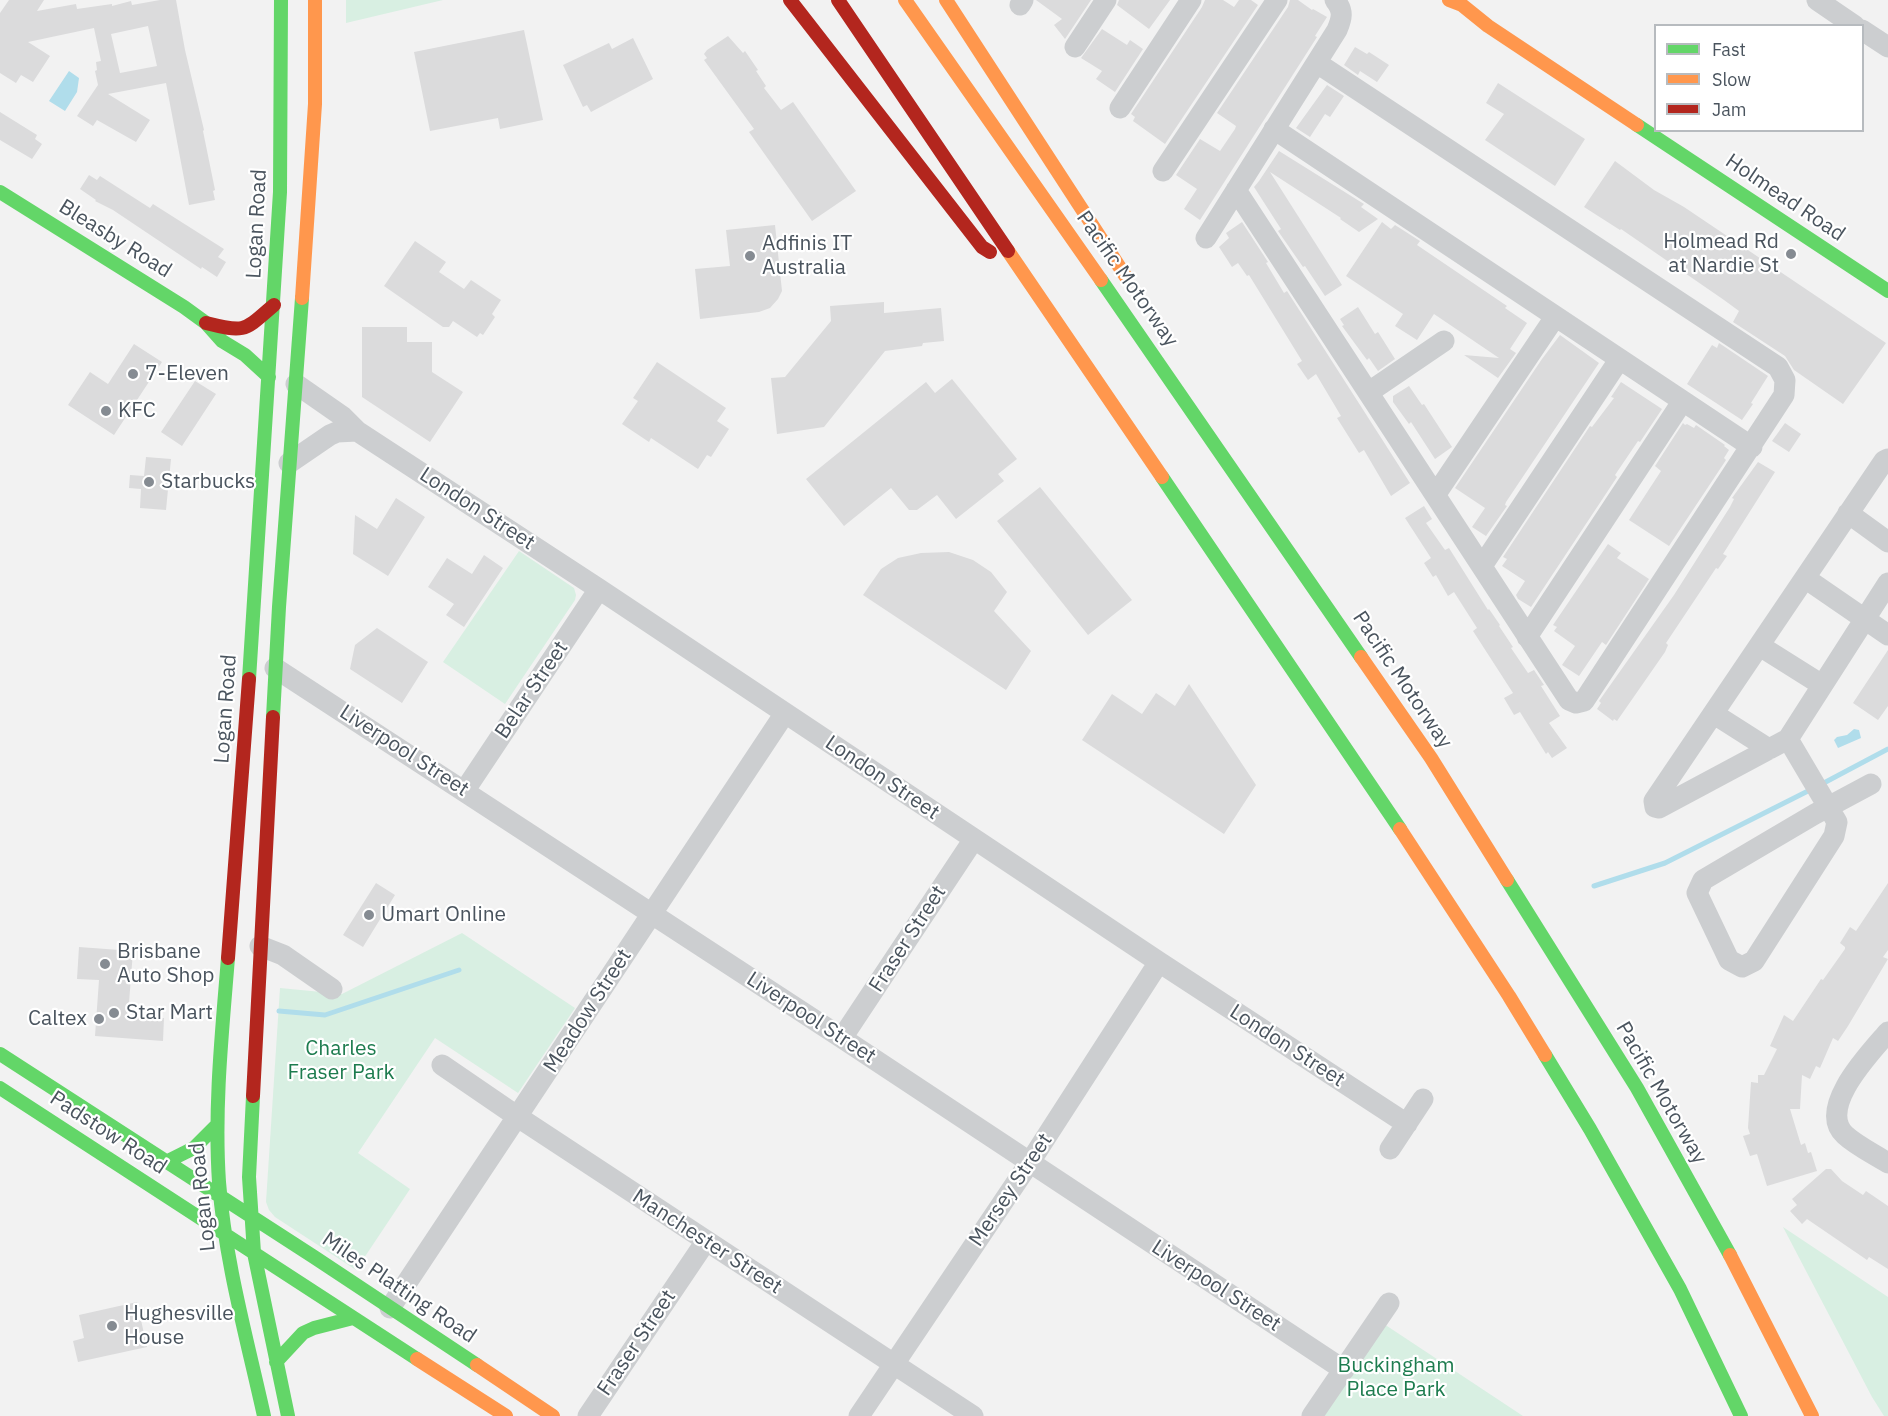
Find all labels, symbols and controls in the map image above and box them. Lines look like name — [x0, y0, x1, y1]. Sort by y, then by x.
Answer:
legend — [1654, 24, 1864, 132]
text: Fast — [1712, 38, 1746, 61]
text: Slow — [1712, 68, 1751, 91]
text: Jam — [1712, 98, 1747, 121]
street label: Holmead Road — [1720, 149, 1850, 247]
street label: Logan Road — [242, 169, 272, 279]
street label: Bleasby Road — [54, 194, 176, 284]
street label: Pacific Motorway — [1071, 206, 1183, 352]
place label: Holmead Rd at Nardie St — [1663, 229, 1779, 279]
place label: Adfinis IT Australia — [762, 231, 852, 281]
marker: Holmead Rd at Nardie St — [1784, 247, 1798, 261]
marker: Adfinis IT Australia — [743, 249, 757, 263]
place label: 7-Eleven — [145, 361, 229, 387]
marker: 7-Eleven — [126, 367, 140, 381]
place label: KFC — [118, 398, 156, 424]
marker: KFC — [99, 404, 113, 418]
street label: London Street — [415, 462, 539, 556]
place label: Starbucks — [161, 469, 255, 495]
marker: Starbucks — [142, 475, 156, 489]
street label: Pacific Motorway — [1347, 607, 1457, 753]
street label: Belar Street — [490, 636, 574, 744]
street label: Logan Road — [210, 654, 242, 764]
street label: Liverpool Street — [335, 700, 473, 802]
street label: London Street — [820, 731, 944, 825]
street label: Fraser Street — [864, 881, 952, 997]
place label: Umart Online — [381, 902, 506, 928]
marker: Umart Online — [362, 908, 376, 922]
place label: Brisbane Auto Shop — [117, 939, 214, 989]
street label: Meadow Street — [539, 944, 637, 1078]
marker: Brisbane Auto Shop — [98, 957, 112, 971]
street label: Liverpool Street — [742, 967, 880, 1069]
street label: London Street — [1225, 999, 1349, 1093]
place label: Star Mart — [126, 1000, 213, 1026]
place label: Caltex — [28, 1006, 87, 1032]
marker: Star Mart — [107, 1006, 121, 1020]
marker: Caltex — [92, 1012, 106, 1026]
street label: Pacific Motorway — [1610, 1017, 1712, 1169]
park label: Charles Fraser Park — [287, 1036, 395, 1086]
street label: Padstow Road — [45, 1086, 171, 1180]
street label: Mersey Street — [964, 1129, 1058, 1251]
street label: Logan Road — [185, 1141, 221, 1253]
street label: Manchester Street — [627, 1184, 787, 1300]
street label: Miles Platting Road — [317, 1227, 481, 1349]
street label: Liverpool Street — [1147, 1235, 1285, 1337]
street label: Fraser Street — [592, 1285, 682, 1401]
place label: Hughesville House — [124, 1301, 234, 1351]
marker: Hughesville House — [105, 1319, 119, 1333]
park label: Buckingham Place Park — [1337, 1353, 1455, 1403]

